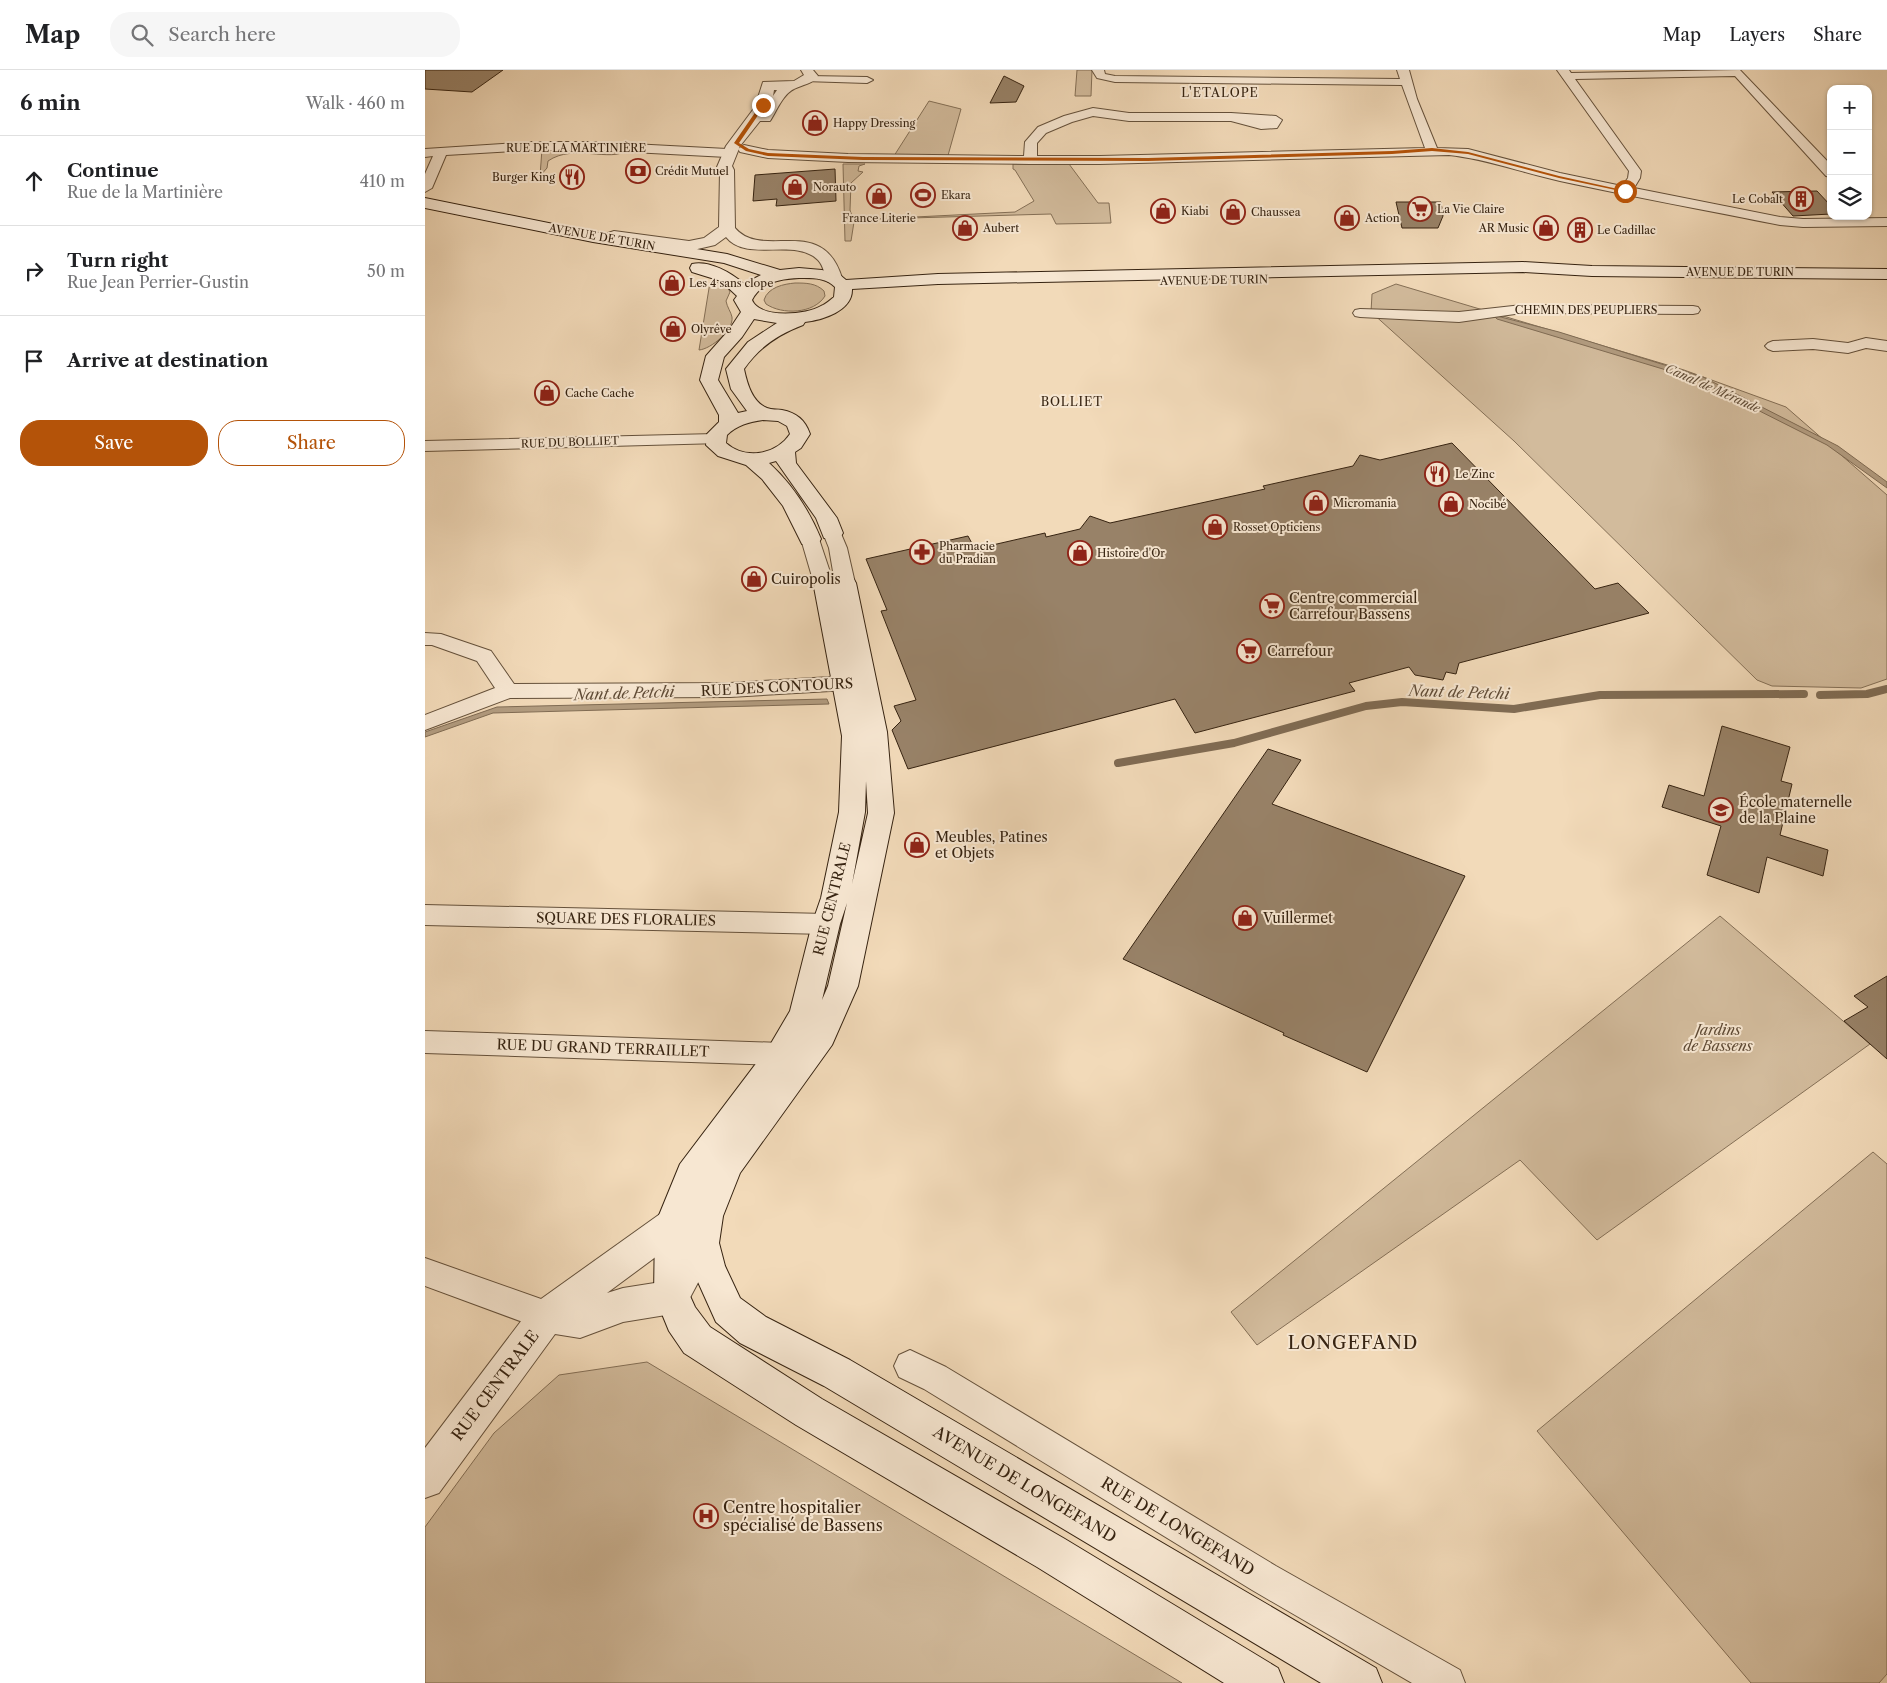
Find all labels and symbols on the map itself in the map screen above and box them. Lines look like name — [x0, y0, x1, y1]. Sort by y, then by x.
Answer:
district label: L'ETALOPE — [1181, 85, 1259, 100]
route end — [752, 94, 775, 117]
shop icon: Happy Dressing — [802, 110, 828, 136]
place label: Happy Dressing — [833, 116, 916, 130]
street label: RUE DE LA MARTINIÈRE — [506, 141, 646, 155]
bank icon: Crédit Mutuel — [625, 158, 651, 184]
restaurant icon: Burger King — [559, 164, 585, 190]
place label: Crédit Mutuel — [655, 164, 730, 178]
place label: Burger King — [492, 170, 555, 184]
shop icon: Norauto — [782, 174, 808, 200]
place label: Norauto — [813, 180, 857, 194]
route start — [1614, 180, 1637, 203]
sports icon: Ekara — [910, 182, 936, 208]
shop icon: France Literie — [866, 183, 892, 209]
building icon: Le Cobalt — [1788, 186, 1814, 212]
place label: Ekara — [941, 188, 971, 202]
place label: Le Cobalt — [1732, 192, 1783, 206]
supermarket icon: La Vie Claire — [1407, 196, 1433, 222]
shop icon: Kiabi — [1150, 198, 1176, 224]
shop icon: Chaussea — [1220, 199, 1246, 225]
place label: La Vie Claire — [1437, 202, 1504, 216]
place label: Kiabi — [1181, 204, 1209, 218]
place label: Chaussea — [1251, 205, 1301, 219]
shop icon: Action — [1334, 205, 1360, 231]
place label: France Literie — [842, 211, 916, 225]
place label: Action — [1364, 211, 1400, 225]
shop icon: Aubert — [952, 215, 978, 241]
shop icon: AR Music — [1533, 215, 1559, 241]
building icon: Le Cadillac — [1567, 217, 1593, 243]
street label: AVENUE DE TURIN — [547, 221, 656, 253]
place label: Aubert — [982, 221, 1019, 235]
place label: AR Music — [1478, 221, 1529, 235]
place label: Le Cadillac — [1597, 223, 1656, 237]
street label: AVENUE DE TURIN — [1685, 265, 1794, 279]
shop icon: Les 4 sans clope — [659, 270, 685, 296]
street label: AVENUE DE TURIN — [1159, 272, 1268, 288]
place label: Les 4 sans clope — [689, 276, 773, 290]
street label: CHEMIN DES PEUPLIERS — [1515, 303, 1657, 317]
shop icon: Olyrêve — [660, 316, 686, 342]
place label: Olyrêve — [691, 322, 732, 336]
water label: Canal de Mérande — [1663, 360, 1764, 416]
shop icon: Cache Cache — [534, 380, 560, 406]
place label: Cache Cache — [565, 386, 634, 400]
district label: BOLLIET — [1041, 394, 1103, 409]
street label: RUE DU BOLLIET — [521, 433, 620, 451]
restaurant icon: Le Zinc — [1424, 461, 1450, 487]
place label: Le Zinc — [1455, 467, 1495, 481]
shop icon: Micromania — [1303, 490, 1329, 516]
shop icon: Nocibé — [1438, 491, 1464, 517]
place label: Micromania — [1333, 496, 1397, 510]
place label: Nocibé — [1469, 497, 1506, 511]
shop icon: Rosset Opticiens — [1202, 514, 1228, 540]
place label: Rosset Opticiens — [1233, 520, 1321, 534]
pharmacy icon: Pharmacie du Pradian — [909, 539, 935, 565]
place label: Pharmacie du Pradian — [939, 539, 996, 566]
shop icon: Histoire d'Or — [1067, 540, 1093, 566]
place label: Histoire d'Or — [1097, 546, 1165, 560]
shop icon: Cuiropolis — [741, 566, 767, 592]
place label: Cuiropolis — [771, 570, 841, 588]
place label: Centre commercial Carrefour Bassens — [1289, 589, 1417, 623]
supermarket icon: Centre commercial Carrefour Bassens — [1259, 593, 1285, 619]
supermarket icon: Carrefour — [1236, 638, 1262, 664]
place label: Carrefour — [1267, 642, 1333, 660]
street label: RUE DES CONTOURS — [700, 674, 854, 700]
water label: Nant de Petchi — [1407, 681, 1511, 703]
water label: Nant de Petchi — [572, 682, 676, 704]
place label: École maternelle de la Plaine — [1739, 793, 1852, 827]
school or university icon: École maternelle de la Plaine — [1708, 797, 1734, 823]
place label: Meubles, Patines et Objets — [935, 828, 1048, 862]
shop icon: Meubles, Patines et Objets — [904, 832, 930, 858]
street label: RUE CENTRALE — [809, 840, 855, 958]
shop icon: Vuillermet — [1232, 905, 1258, 931]
street label: SQUARE DES FLORALIES — [536, 908, 716, 930]
place label: Vuillermet — [1262, 909, 1333, 927]
park label: Jardins de Bassens — [1683, 1021, 1754, 1055]
street label: RUE DU GRAND TERRAILLET — [496, 1035, 710, 1061]
street label: RUE CENTRALE — [447, 1326, 543, 1444]
district label: LONGEFAND — [1288, 1332, 1418, 1354]
street label: AVENUE DE LONGEFAND — [929, 1421, 1120, 1547]
street label: RUE DE LONGEFAND — [1098, 1472, 1258, 1580]
place label: Centre hospitalier spécialisé de Bassens — [723, 1497, 883, 1535]
hospital icon: Centre hospitalier spécialisé de Bassens — [693, 1503, 719, 1529]

